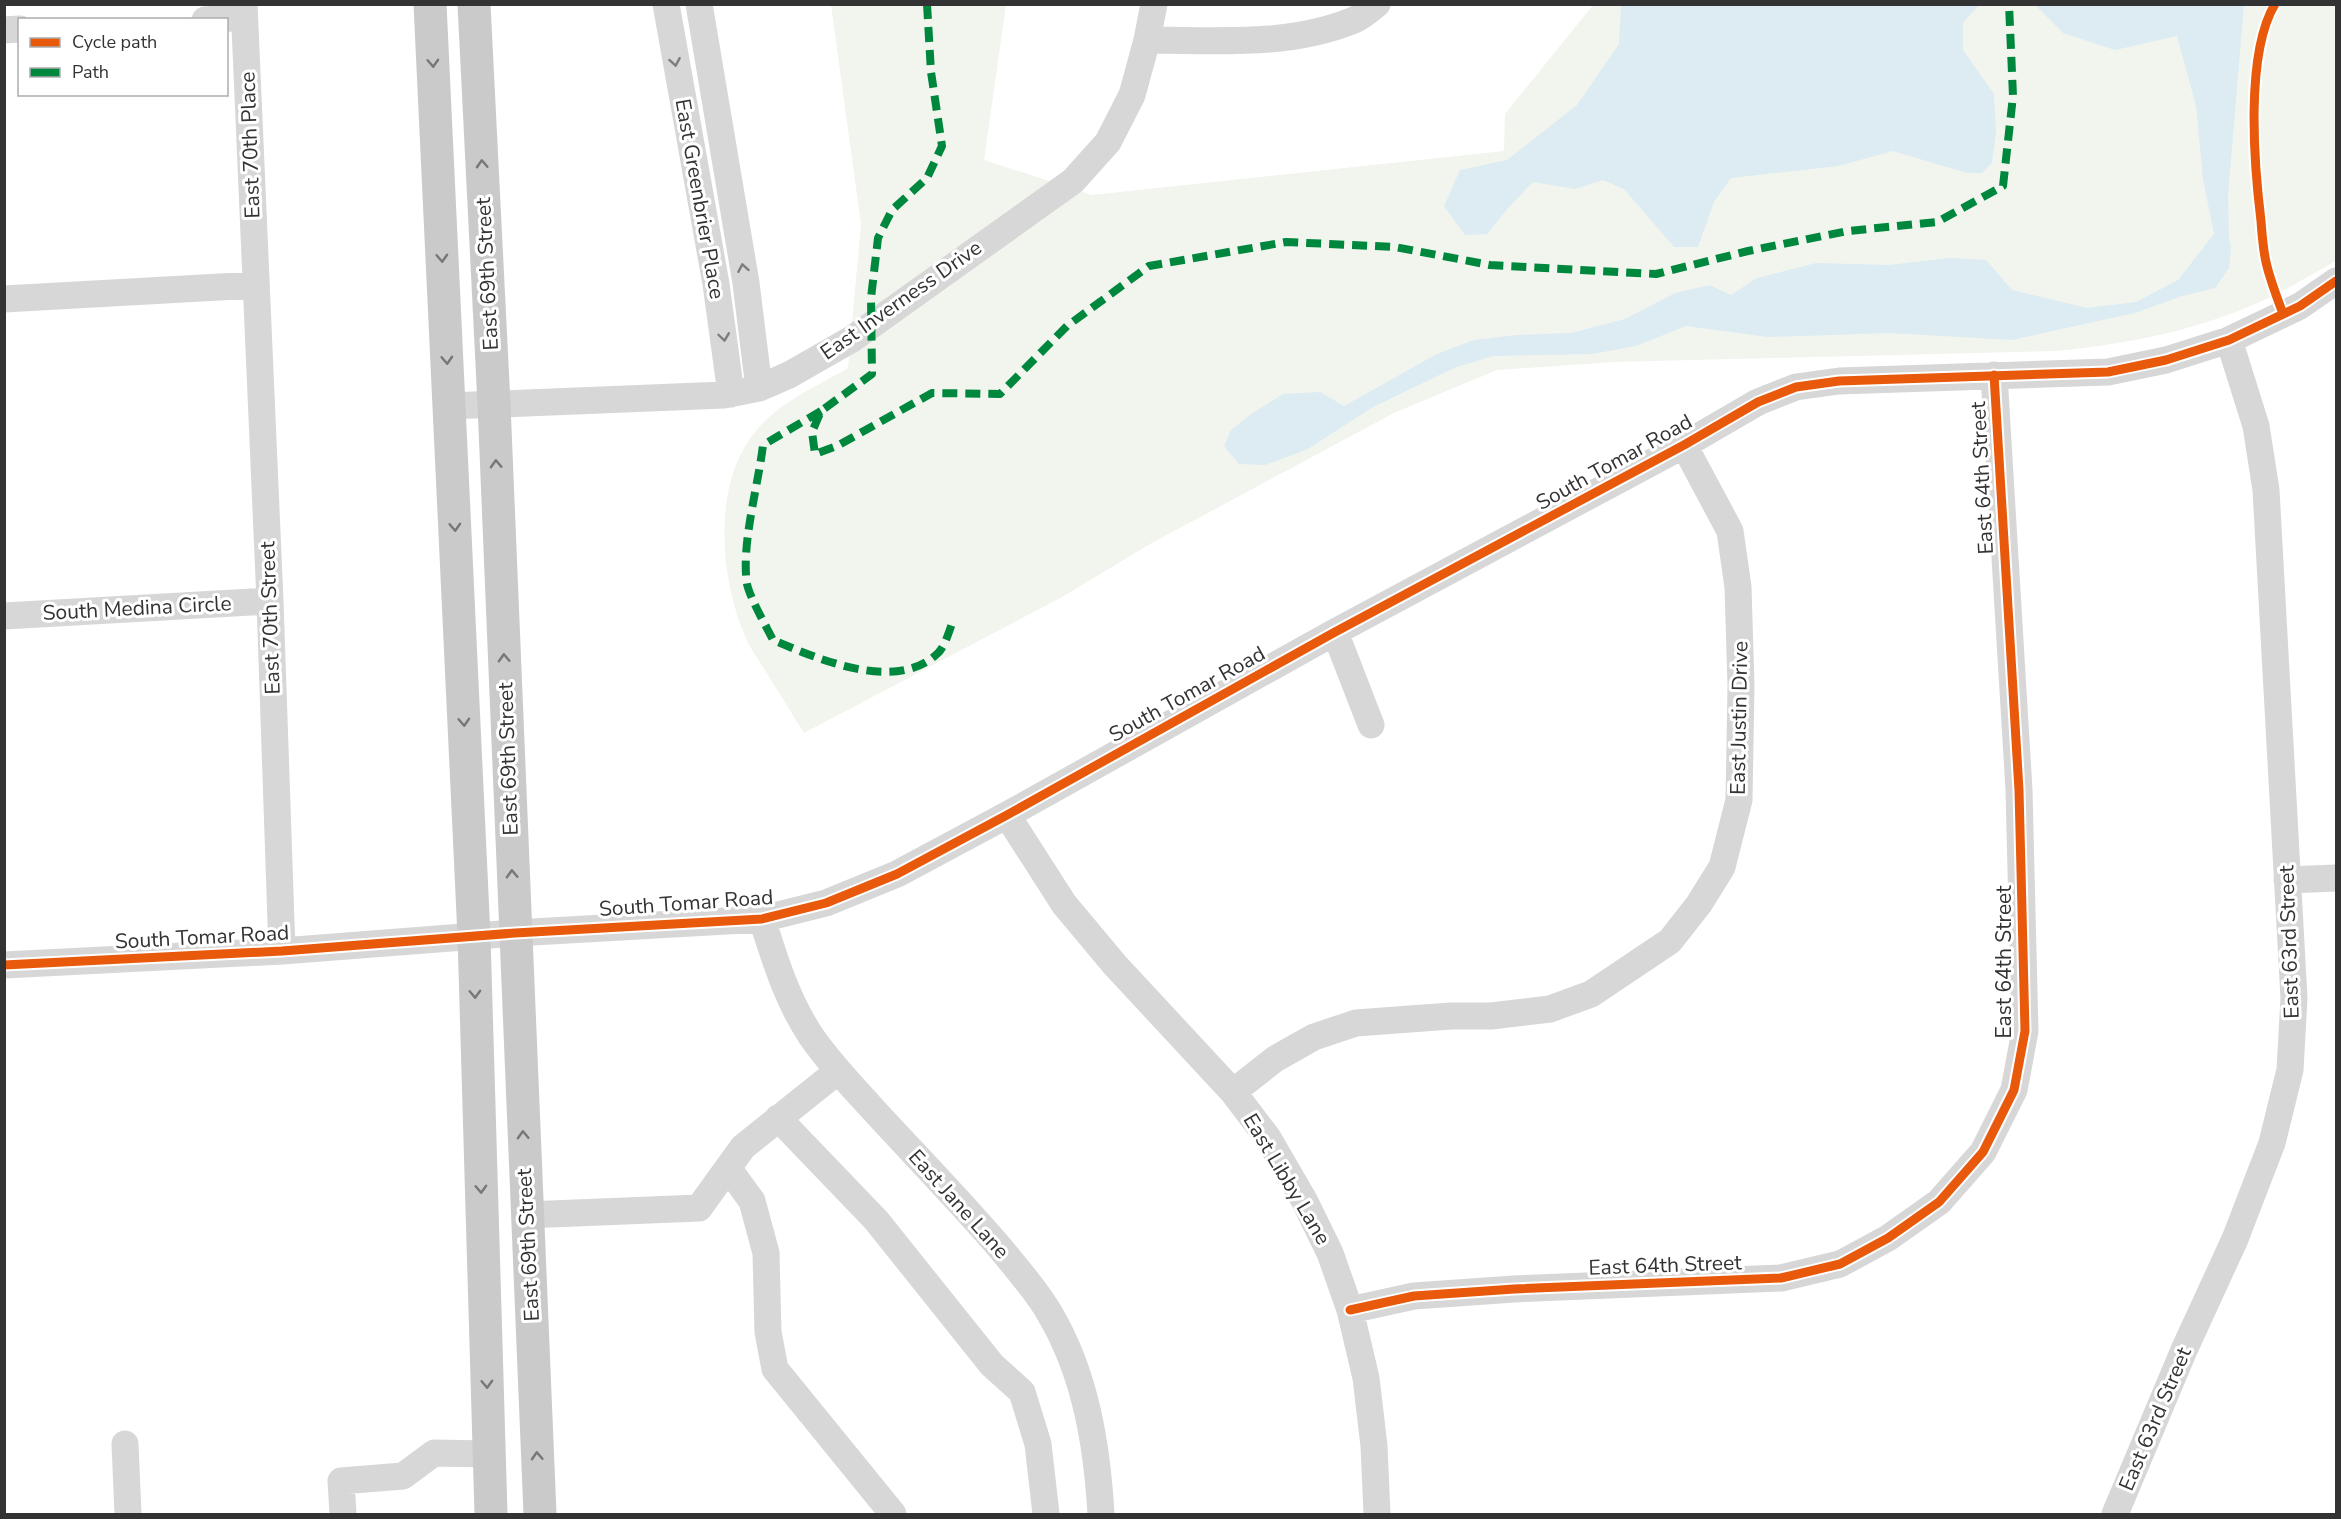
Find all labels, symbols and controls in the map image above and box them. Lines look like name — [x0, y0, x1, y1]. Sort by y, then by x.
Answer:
legend — [18, 18, 228, 96]
text: Cycle path — [72, 30, 157, 54]
one-way arrow — [668, 57, 681, 67]
one-way arrow — [426, 58, 439, 67]
text: Path — [72, 60, 109, 84]
street label: East 70th Place — [233, 71, 267, 219]
street label: East Greenbrier Place — [669, 97, 731, 301]
one-way arrow — [475, 159, 488, 168]
street label: East 69th Street — [469, 196, 505, 351]
street label: East Inverness Drive — [815, 234, 987, 366]
one-way arrow — [435, 253, 448, 262]
one-way arrow — [737, 263, 750, 273]
one-way arrow — [717, 332, 729, 342]
one-way arrow — [440, 355, 453, 364]
street label: East 64th Street — [1964, 400, 2000, 555]
street label: South Tomar Road — [1531, 407, 1697, 517]
one-way arrow — [489, 459, 502, 468]
one-way arrow — [448, 522, 461, 531]
street label: East 70th Street — [253, 540, 287, 695]
street label: South Medina Circle — [42, 589, 232, 627]
street label: South Tomar Road — [1104, 639, 1270, 749]
street label: East Justin Drive — [1724, 641, 1754, 795]
one-way arrow — [497, 654, 510, 663]
street label: East 69th Street — [491, 681, 525, 836]
one-way arrow — [457, 717, 470, 726]
street label: East 63rd Street — [2272, 864, 2306, 1019]
one-way arrow — [506, 870, 519, 879]
street label: South Tomar Road — [598, 883, 774, 923]
street label: East 64th Street — [1990, 885, 2018, 1039]
street label: South Tomar Road — [114, 918, 290, 956]
one-way arrow — [469, 990, 482, 999]
street label: East Libby Lane — [1237, 1108, 1337, 1250]
one-way arrow — [516, 1131, 529, 1140]
street label: East Jane Lane — [902, 1143, 1016, 1265]
street label: East 69th Street — [510, 1167, 546, 1322]
one-way arrow — [475, 1185, 487, 1194]
street label: East 64th Street — [1588, 1248, 1743, 1282]
street label: East 63rd Street — [2112, 1342, 2198, 1495]
one-way arrow — [481, 1380, 493, 1389]
one-way arrow — [531, 1452, 543, 1461]

